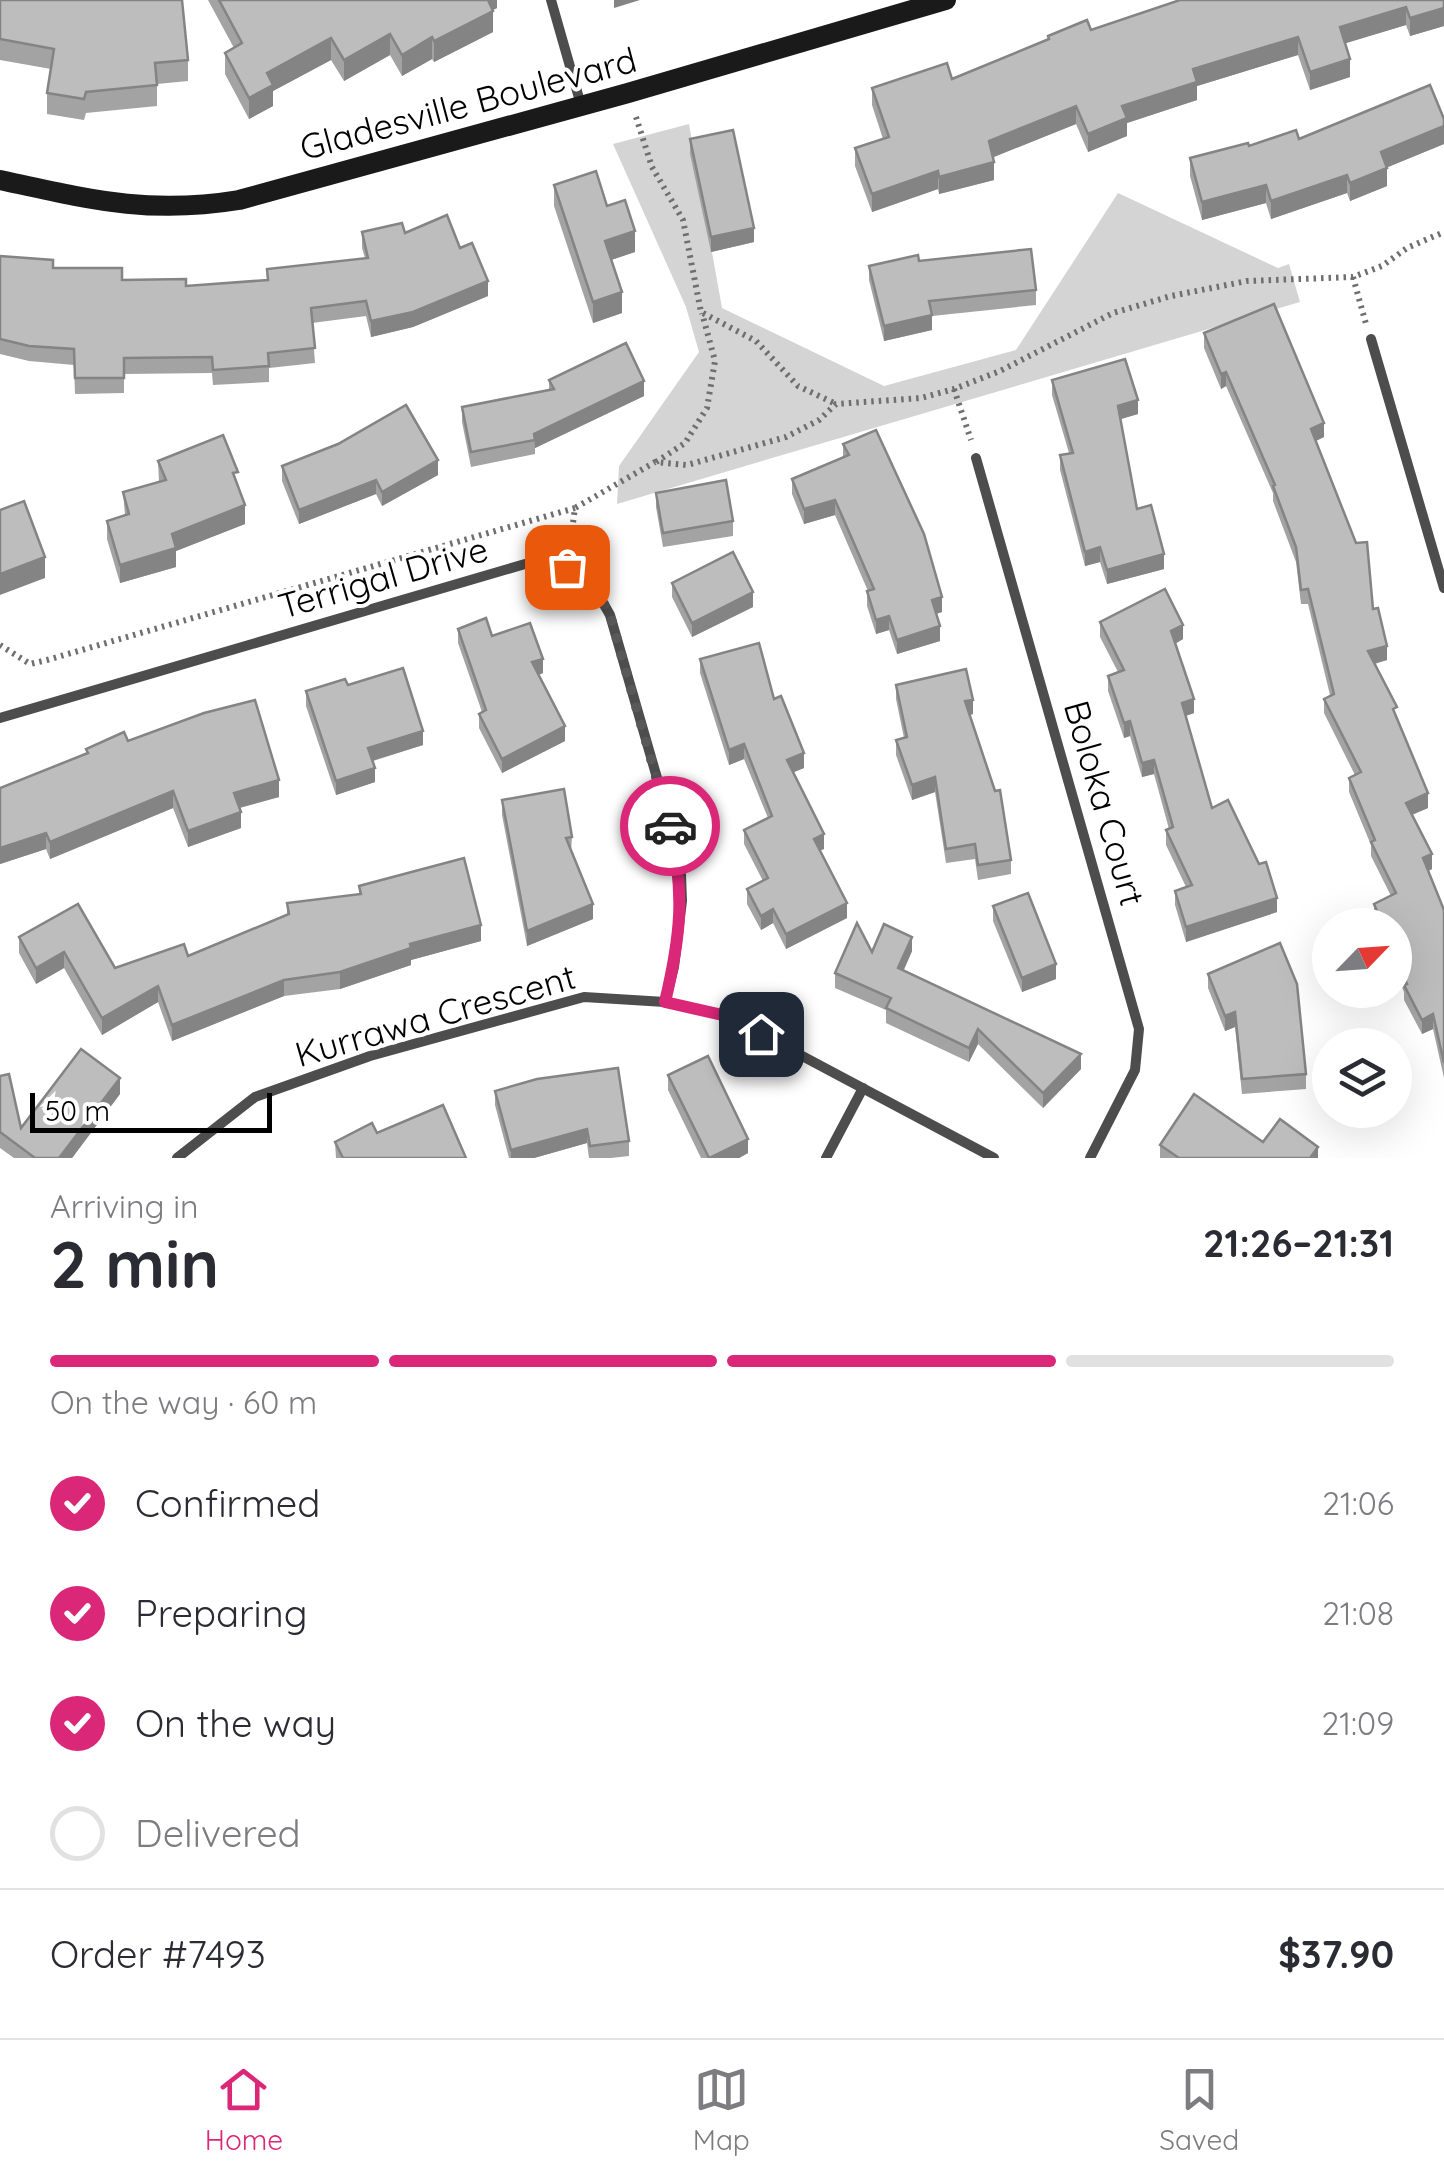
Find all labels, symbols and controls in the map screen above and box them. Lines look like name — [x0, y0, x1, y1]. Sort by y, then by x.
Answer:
street label: Gladesville Boulevard — [295, 37, 641, 169]
pin — [525, 525, 610, 610]
street label: Terrigal Drive — [273, 526, 493, 628]
icon: bag — [540, 540, 595, 595]
street label: Boloka Court — [1055, 695, 1155, 911]
courier — [620, 776, 720, 876]
icon: car — [643, 799, 698, 854]
north arrow — [1312, 908, 1412, 1008]
map controls — [1312, 908, 1412, 1128]
street label: Kurrawa Crescent — [290, 954, 580, 1076]
pin — [719, 992, 804, 1077]
icon: home — [734, 1007, 789, 1062]
button: layers — [1312, 1028, 1412, 1128]
scale bar — [30, 1088, 272, 1132]
text: 50 m — [45, 1093, 110, 1128]
text: Arriving in — [50, 1186, 199, 1226]
text: 21:26–21:31 — [1203, 1219, 1394, 1267]
text: 2 min — [50, 1223, 219, 1304]
text: On the way · 60 m — [50, 1382, 317, 1422]
icon: check — [50, 1476, 105, 1531]
text: Confirmed — [135, 1479, 320, 1527]
text: 21:06 — [1322, 1483, 1394, 1523]
icon: check — [50, 1586, 105, 1641]
text: Preparing — [135, 1589, 307, 1637]
text: 21:08 — [1322, 1593, 1394, 1633]
icon: check — [50, 1696, 105, 1751]
text: On the way — [135, 1699, 336, 1747]
text: 21:09 — [1322, 1703, 1394, 1743]
text: Delivered — [135, 1809, 301, 1857]
text: Order #7493 — [50, 1930, 266, 1978]
text: $37.90 — [1278, 1930, 1394, 1978]
tab: Home — [205, 2062, 283, 2157]
tab: Map — [693, 2062, 750, 2157]
tab: Saved — [1159, 2062, 1239, 2157]

